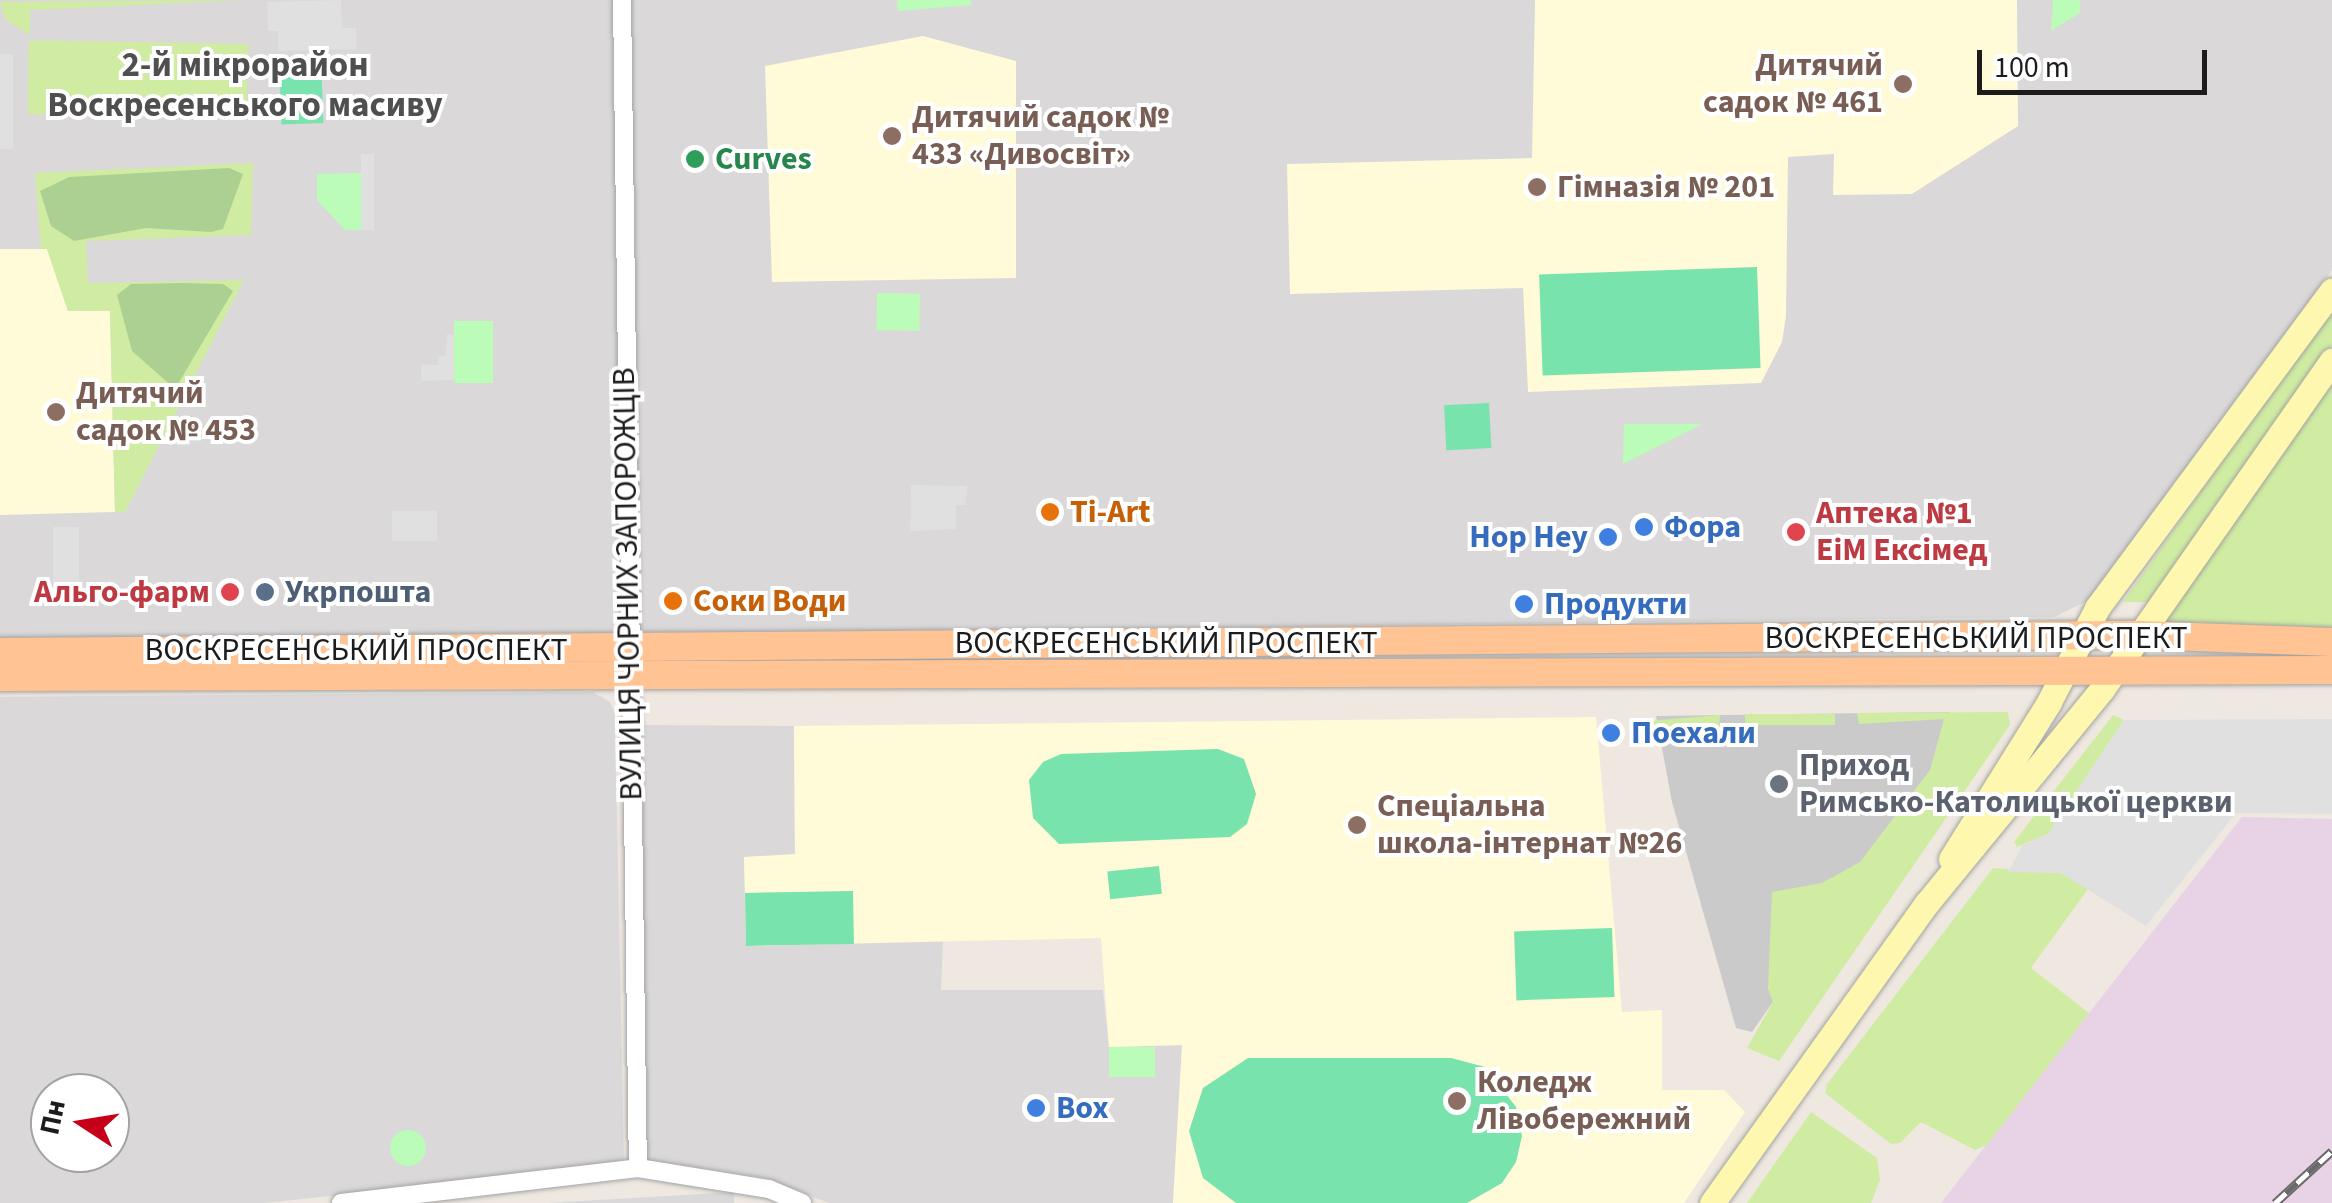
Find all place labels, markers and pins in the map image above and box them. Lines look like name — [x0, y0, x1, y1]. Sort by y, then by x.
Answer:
place label: Дитячий садок № 461 — [1703, 47, 1883, 122]
marker: Дитячий садок № 461 — [1892, 73, 1914, 95]
place label: Дитячий садок № 433 «Дивосвіт» — [912, 99, 1169, 174]
marker: Дитячий садок № 433 «Дивосвіт» — [881, 125, 903, 147]
place label: Curves — [715, 140, 812, 178]
marker: Curves — [684, 148, 706, 170]
place label: Гімназія № 201 — [1557, 168, 1775, 206]
marker: Гімназія № 201 — [1526, 176, 1548, 198]
place label: Дитячий садок № 453 — [76, 375, 256, 450]
marker: Дитячий садок № 453 — [45, 401, 67, 423]
place label: Ti-Art — [1070, 493, 1151, 531]
place label: Аптека №1 EiM Ексімед — [1816, 495, 1988, 570]
marker: Ti-Art — [1039, 501, 1061, 523]
place label: Фора — [1664, 508, 1741, 546]
marker: Фора — [1633, 516, 1655, 538]
place label: Hop Hey — [1469, 518, 1588, 556]
marker: Аптека №1 EiM Ексімед — [1785, 521, 1807, 543]
marker: Hop Hey — [1597, 526, 1619, 548]
place label: Альго-фарм — [34, 573, 210, 611]
place label: Укрпошта — [285, 573, 431, 611]
marker: Альго-фарм — [219, 581, 241, 603]
marker: Укрпошта — [254, 581, 276, 603]
place label: Соки Води — [693, 582, 846, 620]
place label: Продукти — [1544, 585, 1687, 623]
marker: Соки Води — [662, 590, 684, 612]
marker: Продукти — [1513, 593, 1535, 615]
place label: Поехали — [1631, 714, 1756, 752]
marker: Поехали — [1600, 722, 1622, 744]
place label: Приход Римсько-Католицької церкви — [1799, 747, 2233, 822]
marker: Приход Римсько-Католицької церкви — [1768, 773, 1790, 795]
place label: Спеціальна школа-інтернат №26 — [1377, 788, 1682, 863]
marker: Спеціальна школа-інтернат №26 — [1346, 814, 1368, 836]
place label: Коледж Лівобережний — [1477, 1064, 1691, 1139]
place label: Box — [1056, 1089, 1109, 1127]
marker: Коледж Лівобережний — [1446, 1090, 1468, 1112]
marker: Box — [1025, 1097, 1047, 1119]

